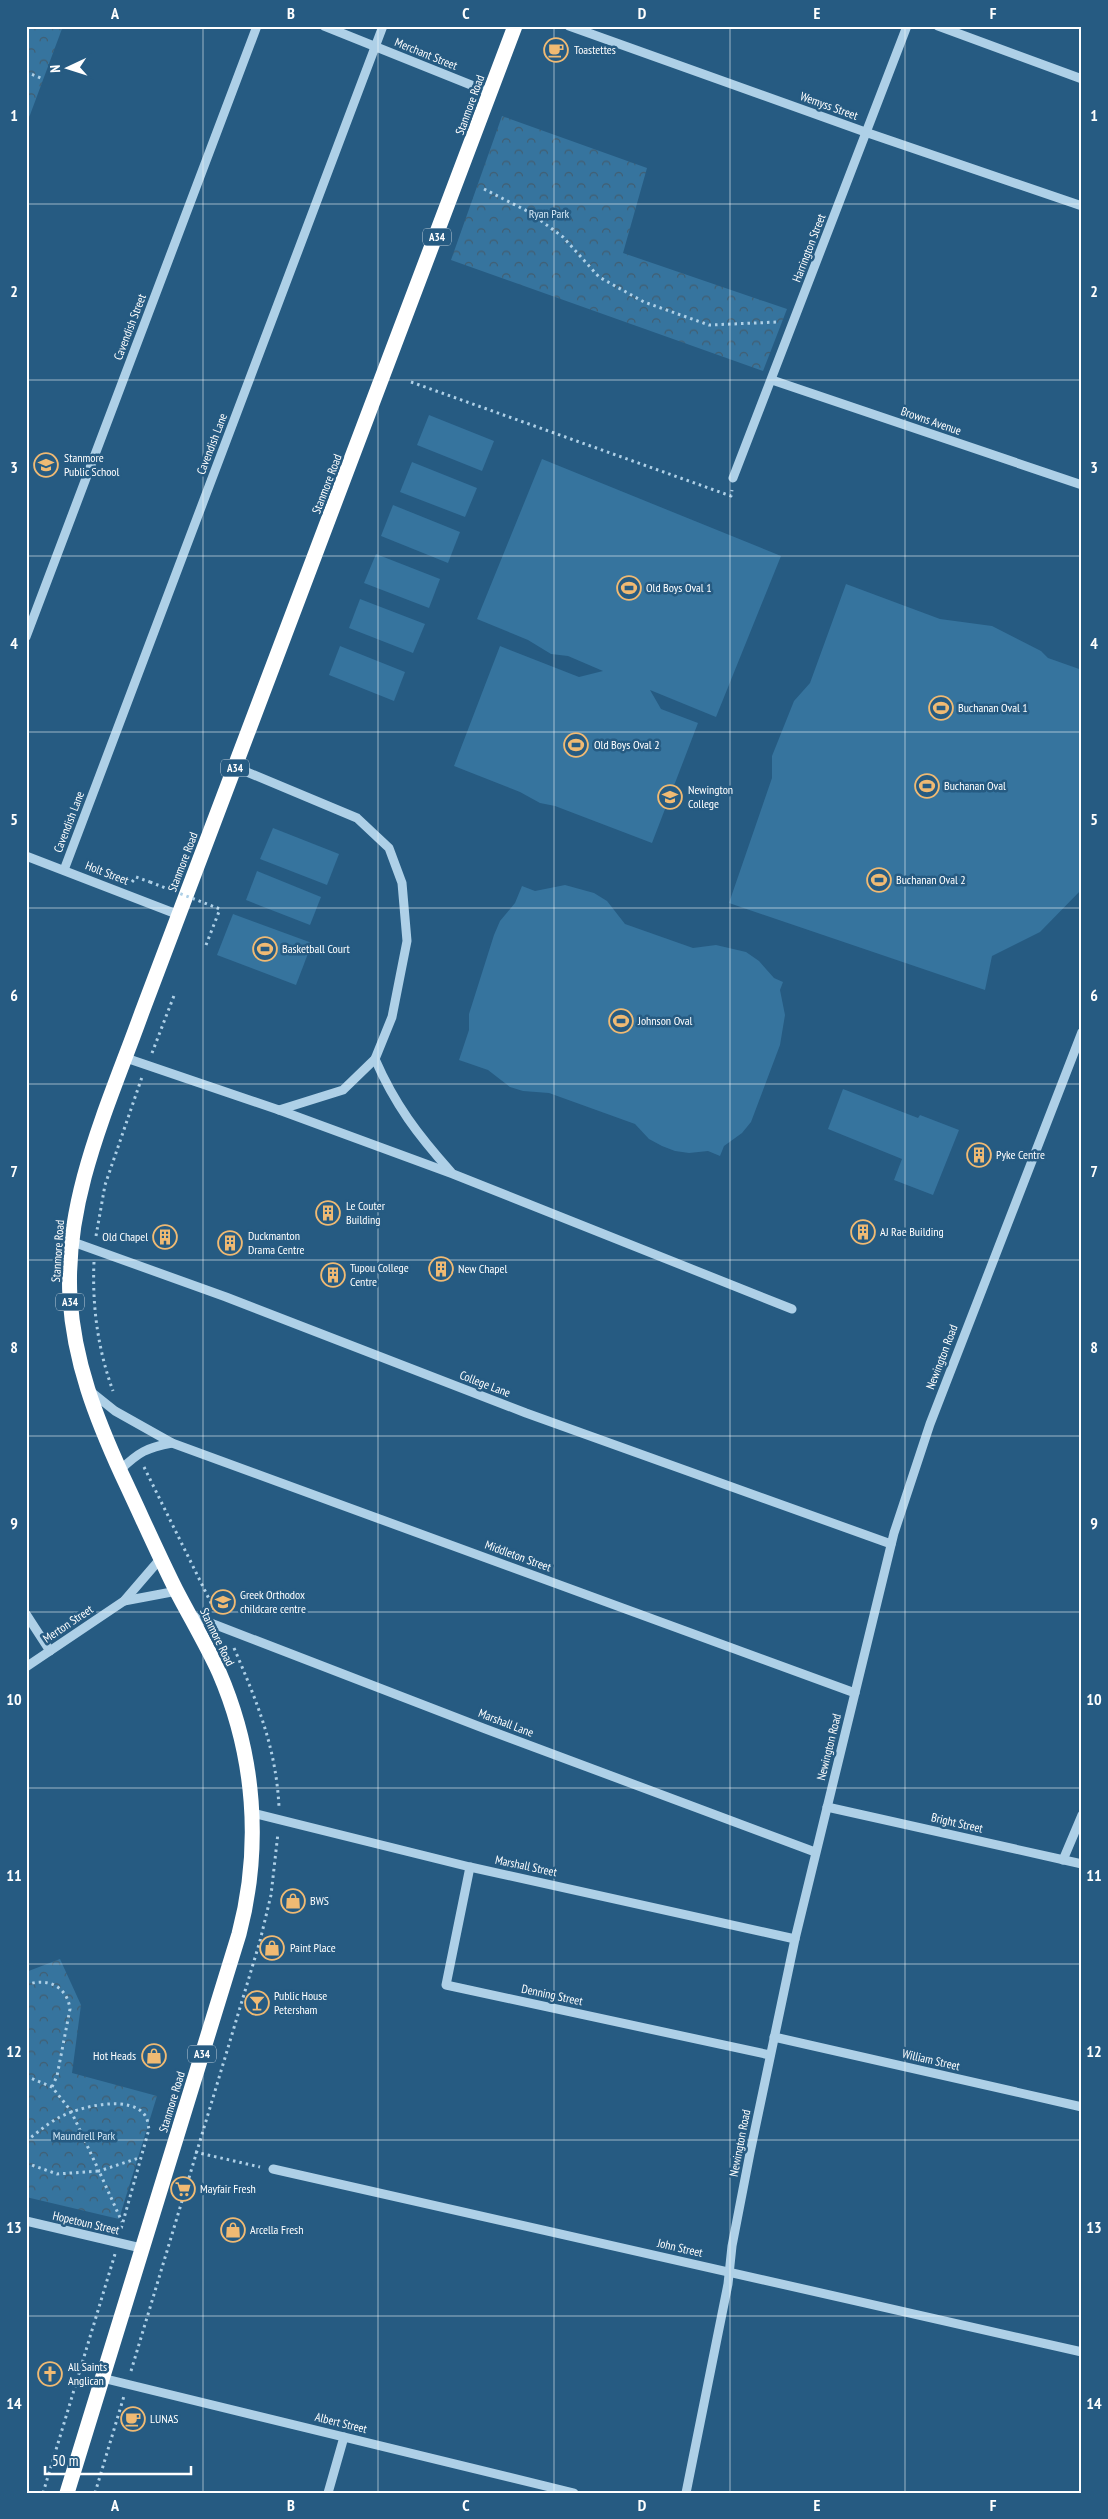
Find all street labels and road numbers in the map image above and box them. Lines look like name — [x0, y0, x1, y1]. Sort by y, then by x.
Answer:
street label: Merchant Street — [393, 34, 460, 73]
street label: Stanmore Road — [452, 73, 487, 137]
street label: Wemyss Street — [798, 88, 861, 123]
street label: Harrington Street — [789, 211, 829, 284]
road number: A34 — [423, 228, 451, 246]
street label: Cavendish Street — [110, 291, 149, 362]
street label: Browns Avenue — [899, 403, 963, 438]
street label: Cavendish Lane — [193, 411, 230, 477]
street label: Stanmore Road — [308, 452, 345, 516]
road number: A34 — [221, 760, 249, 776]
street label: Cavendish Lane — [50, 789, 87, 855]
street label: Stanmore Road — [164, 830, 201, 894]
street label: Holt Street — [83, 857, 132, 888]
street label: Stanmore Road — [48, 1219, 67, 1283]
road number: A34 — [56, 1294, 84, 1310]
street label: Newington Road — [922, 1322, 961, 1391]
street label: College Lane — [458, 1367, 513, 1400]
street label: Middleton Street — [483, 1537, 554, 1575]
street label: Merton Street — [40, 1601, 96, 1646]
street label: Stanmore Road — [197, 1605, 238, 1668]
street label: Marshall Lane — [476, 1705, 536, 1740]
street label: Newington Road — [813, 1712, 844, 1782]
street label: Bright Street — [930, 1809, 985, 1836]
street label: Marshall Street — [494, 1852, 559, 1880]
street label: Denning Street — [520, 1981, 585, 2008]
road number: A34 — [188, 2046, 216, 2062]
street label: William Street — [901, 2046, 962, 2074]
street label: Stanmore Road — [155, 2070, 188, 2134]
street label: Newington Road — [726, 2108, 753, 2178]
street label: Hopetoun Street — [51, 2208, 122, 2238]
street label: John Street — [655, 2235, 705, 2260]
street label: Albert Street — [314, 2409, 369, 2436]

